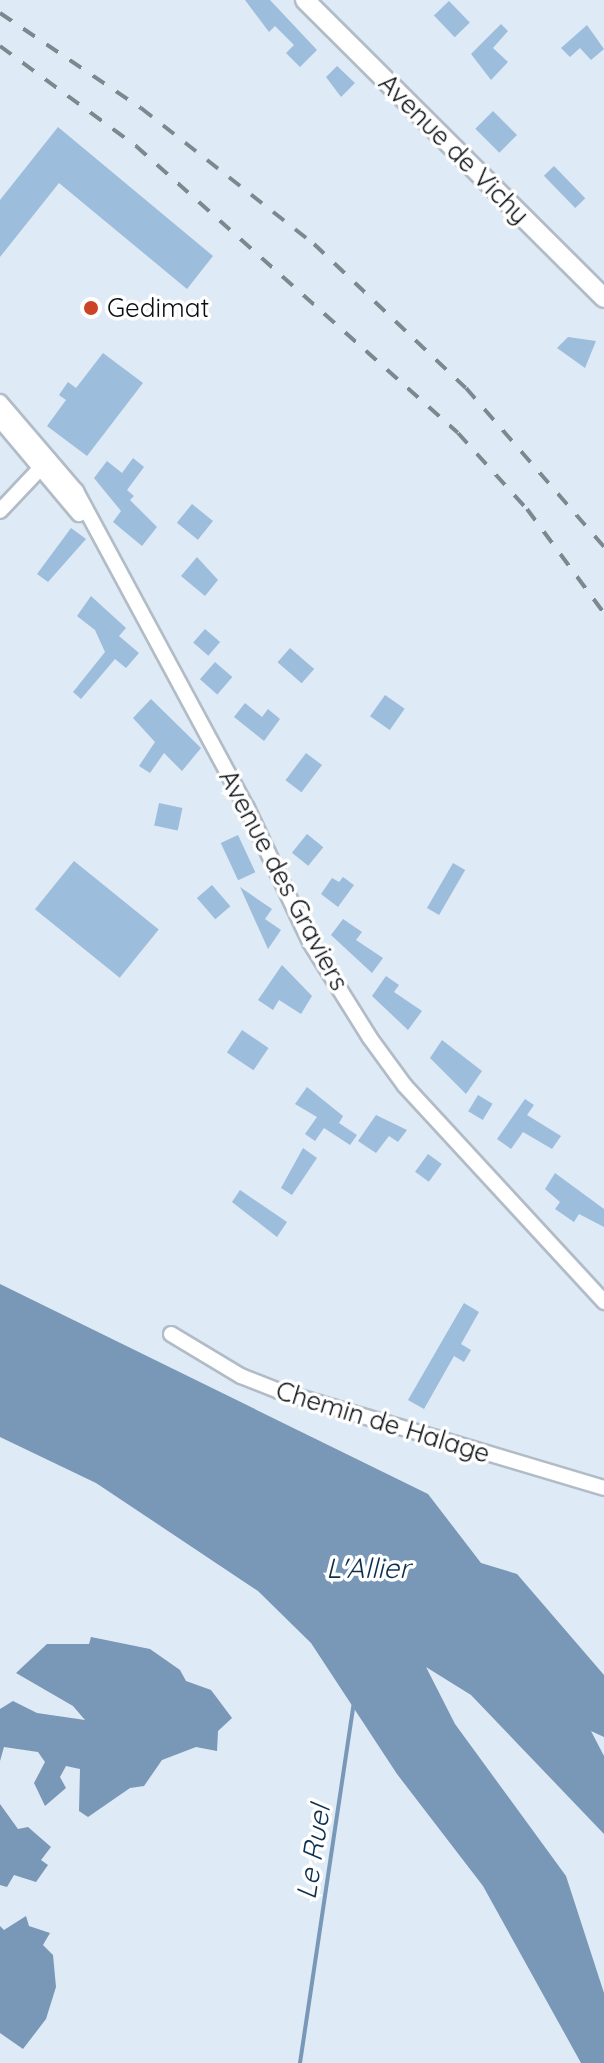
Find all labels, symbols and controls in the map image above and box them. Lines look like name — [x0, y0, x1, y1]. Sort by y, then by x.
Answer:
street label: Avenue de Vichy — [373, 68, 535, 230]
place label: Gedimat — [107, 292, 209, 324]
marker: Gedimat — [82, 299, 100, 317]
street label: Avenue des Graviers — [213, 764, 355, 996]
street label: Chemin de Halage — [272, 1375, 494, 1469]
water label: L'Allier — [326, 1551, 410, 1585]
water label: Le Ruel — [289, 1802, 337, 1902]

